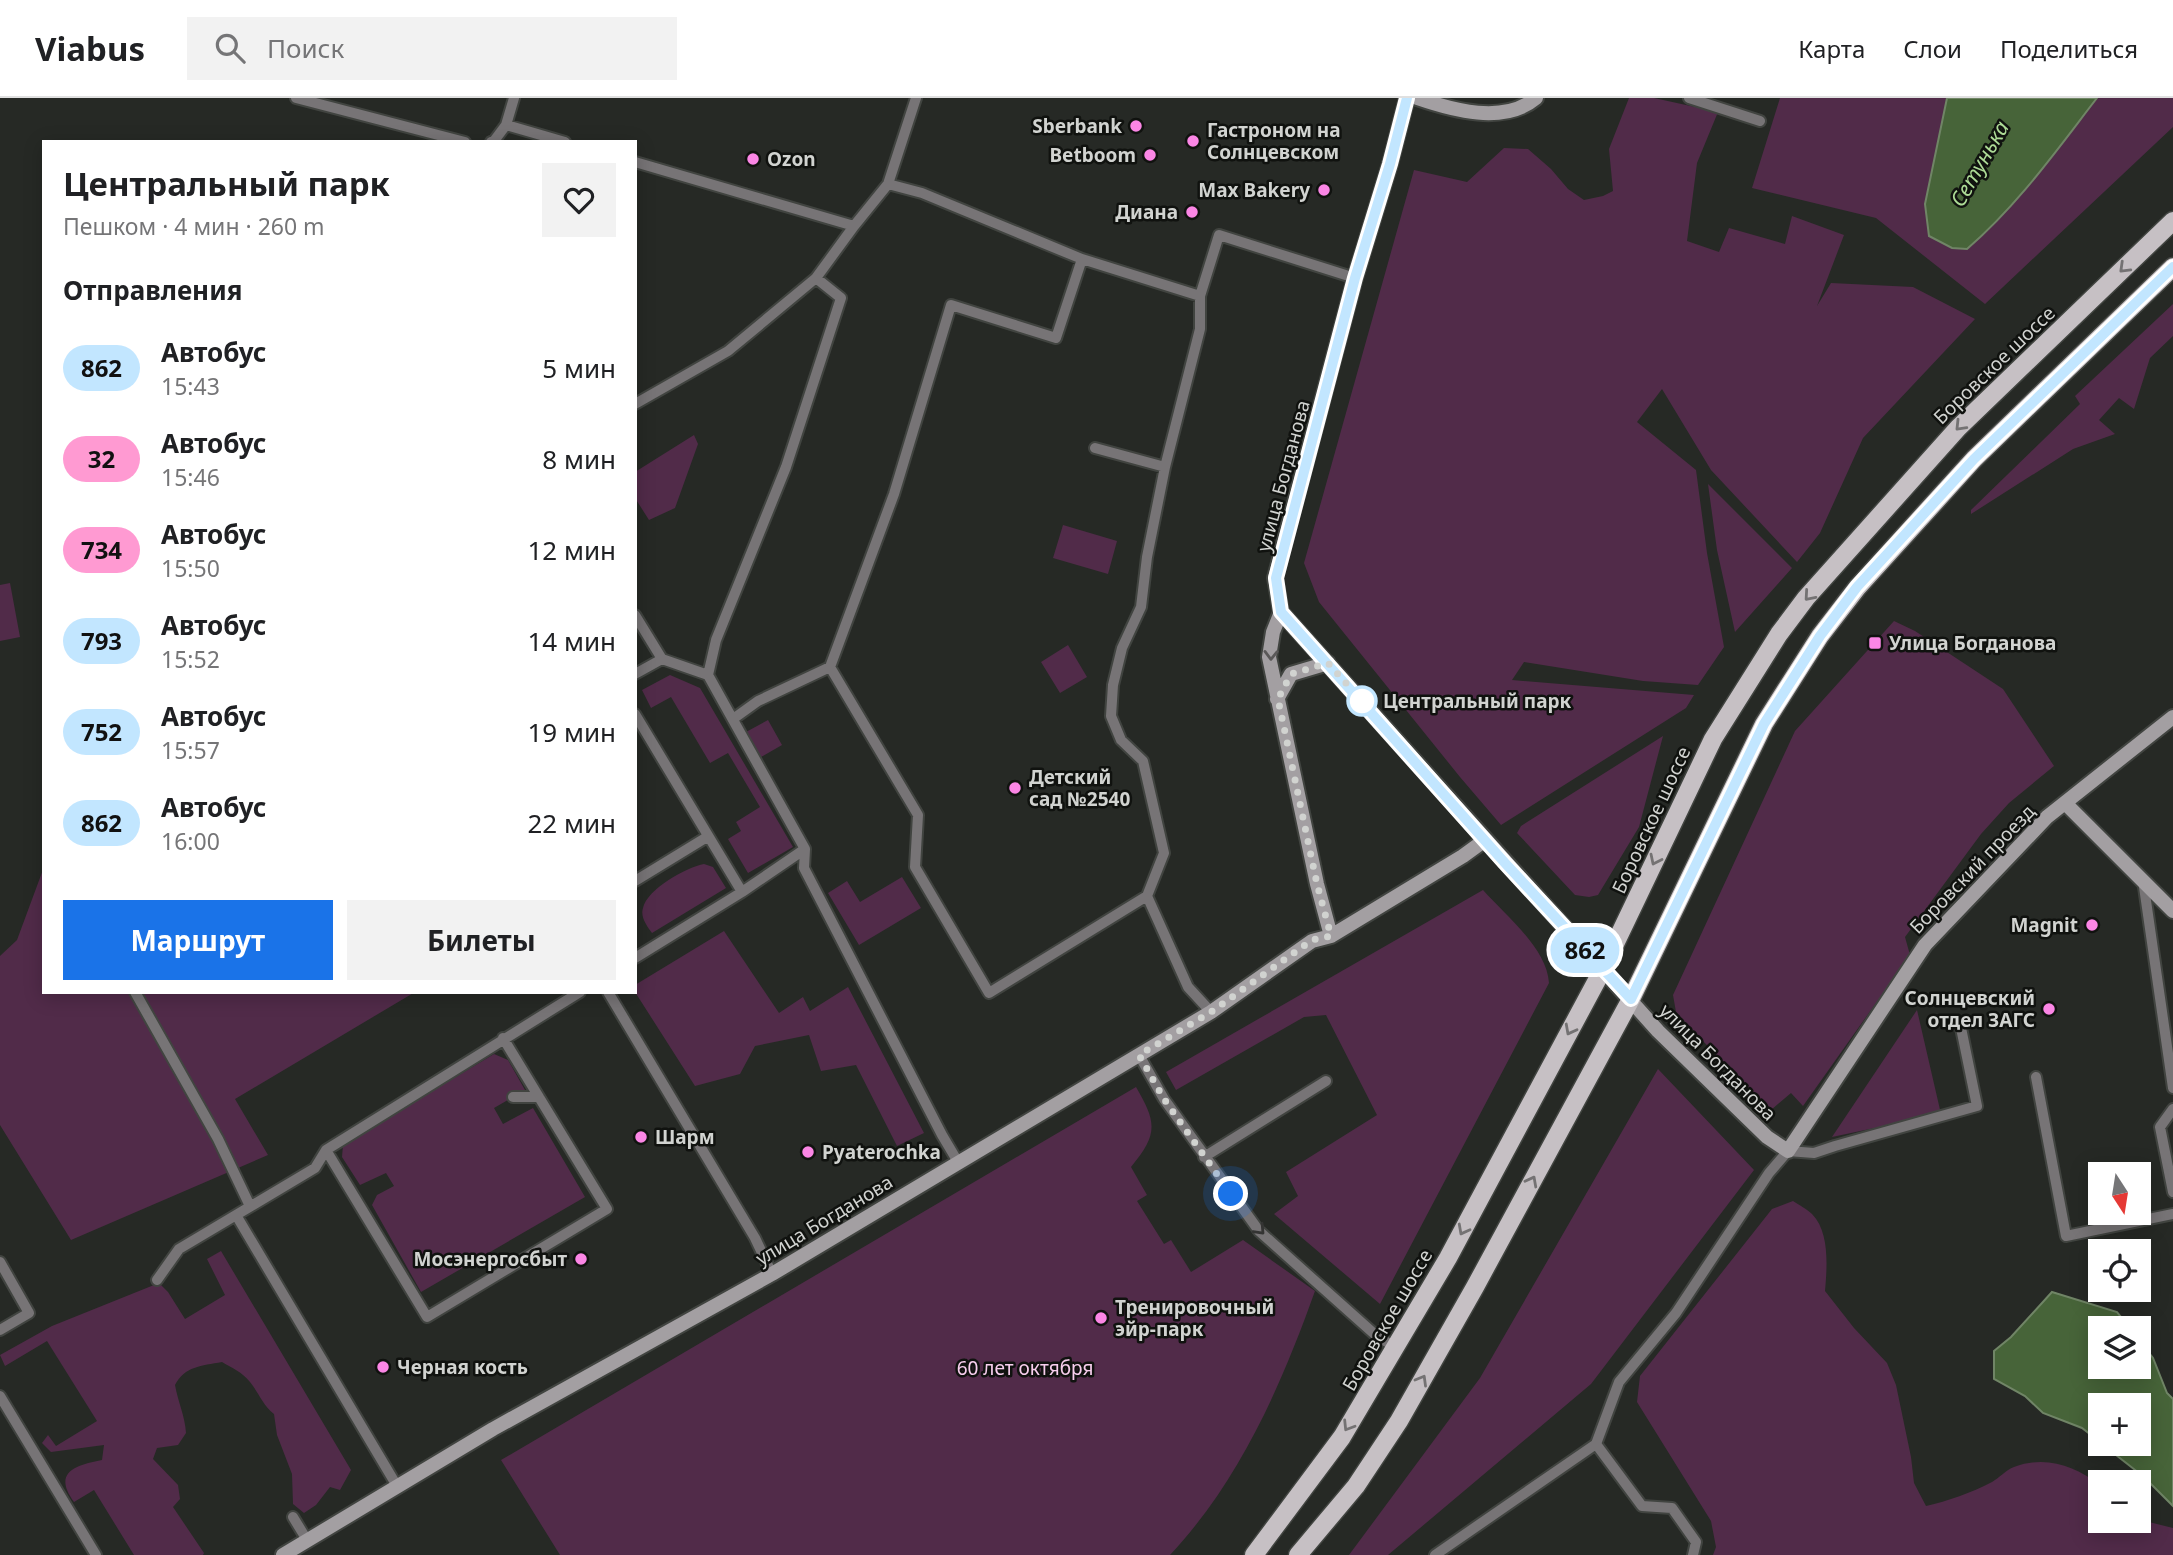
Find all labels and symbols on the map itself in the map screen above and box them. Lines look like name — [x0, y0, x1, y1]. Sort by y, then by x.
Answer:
place label: Sberbank — [1032, 113, 1122, 139]
water label: Сетунька — [1943, 115, 2015, 211]
place label: Гастроном на Солнцевском — [1207, 117, 1341, 165]
marker: Sberbank — [1128, 118, 1144, 134]
marker: Гастроном на Солнцевском — [1185, 133, 1201, 149]
place label: Betboom — [1049, 142, 1136, 168]
place label: Ozon — [767, 146, 816, 172]
marker: Betboom — [1142, 147, 1158, 163]
marker: Ozon — [745, 151, 761, 167]
place label: Max Bakery — [1198, 177, 1310, 203]
marker: Max Bakery — [1316, 182, 1332, 198]
place label: Диана — [1115, 199, 1178, 225]
marker: Диана — [1184, 204, 1200, 220]
one-way arrow — [2119, 260, 2132, 273]
street label: Боровское шоссе — [1928, 300, 2060, 430]
street label: улица Богданова — [1250, 397, 1316, 555]
one-way arrow — [1956, 418, 1969, 431]
one-way arrow — [1805, 587, 1817, 600]
place label: Улица Богданова — [1889, 630, 2056, 656]
marker: Улица Богданова — [1867, 635, 1883, 651]
one-way arrow — [1263, 650, 1279, 661]
marker: Центральный парк — [1347, 686, 1377, 716]
place label: Центральный парк — [1383, 688, 1572, 714]
street label: Боровское шоссе — [1606, 742, 1696, 898]
place label: Детский сад №2540 — [1029, 764, 1130, 812]
marker: Детский сад №2540 — [1007, 780, 1023, 796]
street label: Боровский проезд — [1904, 798, 2041, 939]
one-way arrow — [1649, 853, 1663, 865]
place label: Magnit — [2010, 912, 2078, 938]
marker: Magnit — [2084, 917, 2100, 933]
line badge: 862 — [1545, 927, 1625, 973]
place label: Солнцевский отдел ЗАГС — [1905, 985, 2035, 1033]
street label: улица Богданова — [1654, 998, 1782, 1126]
marker: Солнцевский отдел ЗАГС — [2041, 1001, 2057, 1017]
one-way arrow — [1565, 1022, 1579, 1035]
place label: Шарм — [655, 1124, 715, 1150]
marker: Шарм — [633, 1129, 649, 1145]
place label: Pyaterochka — [822, 1139, 941, 1165]
marker: Pyaterochka — [800, 1144, 816, 1160]
north arrow — [2088, 1162, 2151, 1225]
street label: улица Богданова — [751, 1169, 897, 1271]
your location — [1213, 1176, 1248, 1211]
one-way arrow — [1524, 1176, 1537, 1188]
one-way arrow — [1252, 1222, 1264, 1235]
one-way arrow — [1457, 1223, 1471, 1235]
street label: Боровское шоссе — [1336, 1244, 1438, 1396]
place label: Мосэнергосбыт — [413, 1246, 567, 1272]
marker: Мосэнергосбыт — [573, 1251, 589, 1267]
place label: Тренировочный эйр-парк — [1115, 1294, 1274, 1342]
marker: Тренировочный эйр-парк — [1093, 1310, 1109, 1326]
place label: Черная кость — [397, 1354, 528, 1380]
park label: 60 лет октября — [957, 1355, 1093, 1381]
marker: Черная кость — [375, 1359, 391, 1375]
one-way arrow — [1414, 1375, 1427, 1387]
one-way arrow — [1344, 1419, 1357, 1432]

